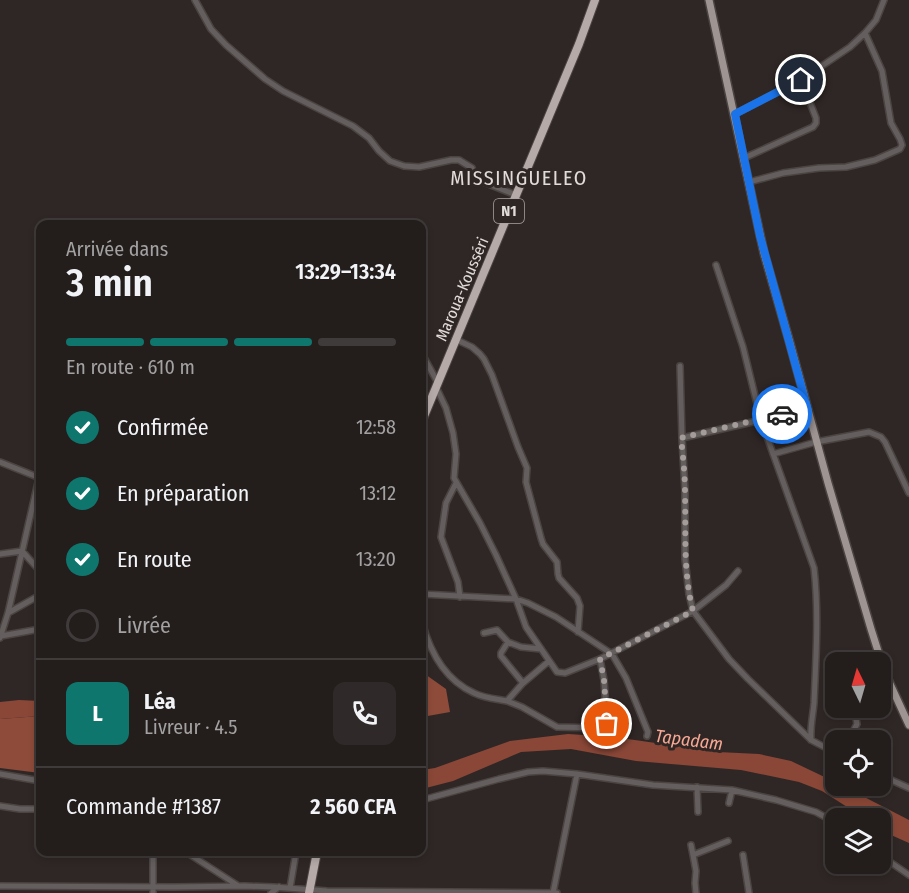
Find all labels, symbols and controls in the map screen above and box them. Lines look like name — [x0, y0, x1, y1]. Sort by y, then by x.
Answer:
pin — [775, 54, 826, 105]
icon: home — [784, 63, 817, 96]
district label: MISSINGUELEO — [450, 166, 588, 190]
road number: N1 — [494, 199, 524, 223]
street label: Maroua-Kousséri — [432, 234, 492, 344]
text: Arrivée dans — [66, 237, 168, 261]
text: 13:29–13:34 — [295, 258, 396, 285]
text: 3 min — [66, 260, 153, 306]
text: En route · 610 m — [66, 355, 195, 379]
courier — [752, 384, 812, 444]
icon: car — [766, 398, 799, 431]
icon: check — [66, 411, 99, 444]
text: Confirmée — [117, 414, 209, 441]
text: 12:58 — [356, 415, 396, 439]
icon: check — [66, 477, 99, 510]
text: En préparation — [117, 480, 249, 507]
text: 13:12 — [359, 481, 396, 505]
icon: check — [66, 543, 99, 576]
text: En route — [117, 546, 192, 573]
text: 13:20 — [356, 547, 396, 571]
text: Livrée — [117, 612, 171, 639]
north arrow — [825, 652, 891, 718]
map controls — [825, 652, 891, 874]
button: phone — [333, 682, 396, 745]
text: Léa — [144, 688, 176, 715]
pin — [581, 698, 632, 749]
text: L — [92, 700, 103, 727]
icon: bag — [590, 707, 623, 740]
text: Livreur · 4.5 — [144, 715, 237, 739]
water label: Tapadam — [654, 725, 724, 755]
button: locate — [825, 730, 891, 796]
text: Commande #1387 — [66, 793, 221, 820]
text: 2 560 CFA — [310, 793, 396, 820]
button: layers — [825, 808, 891, 874]

